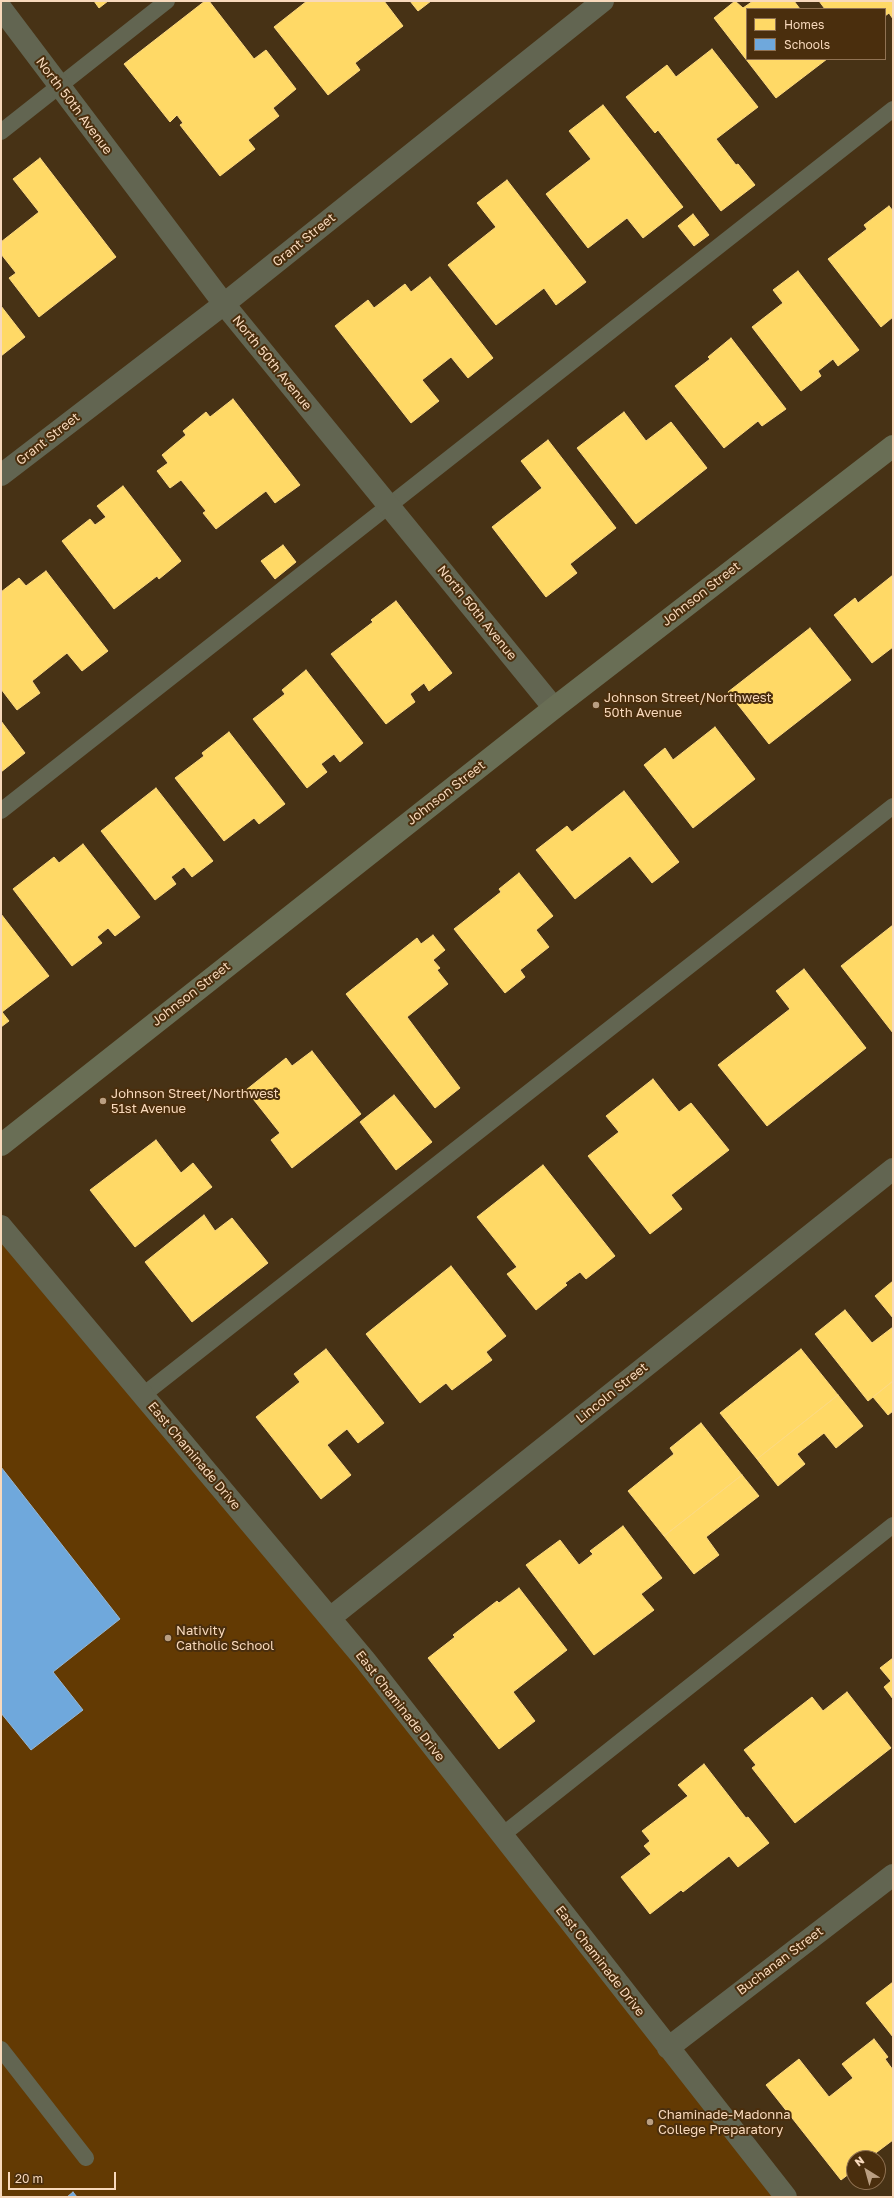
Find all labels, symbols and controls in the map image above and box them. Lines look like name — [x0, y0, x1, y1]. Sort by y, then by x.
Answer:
legend — [746, 8, 886, 60]
text: Homes — [784, 17, 824, 32]
text: Schools — [784, 37, 830, 52]
street label: North 50th Avenue — [32, 54, 116, 158]
street label: Grant Street — [269, 210, 339, 270]
street label: North 50th Avenue — [229, 312, 315, 414]
street label: Grant Street — [13, 409, 83, 469]
street label: Johnson Street — [659, 558, 743, 630]
street label: North 50th Avenue — [434, 562, 520, 664]
place label: Johnson Street/Northwest 50th Avenue — [604, 690, 772, 721]
marker: Johnson Street/Northwest 50th Avenue — [591, 700, 601, 710]
street label: Johnson Street — [404, 757, 488, 829]
street label: Johnson Street — [149, 958, 233, 1030]
place label: Johnson Street/Northwest 51st Avenue — [111, 1086, 279, 1117]
marker: Johnson Street/Northwest 51st Avenue — [98, 1096, 108, 1106]
street label: Lincoln Street — [573, 1359, 651, 1427]
street label: East Chaminade Drive — [144, 1399, 244, 1513]
place label: Nativity Catholic School — [176, 1623, 274, 1654]
marker: Nativity Catholic School — [163, 1633, 173, 1643]
street label: East Chaminade Drive — [352, 1648, 448, 1764]
street label: East Chaminade Drive — [552, 1903, 648, 2019]
street label: Buchanan Street — [734, 1923, 826, 1999]
place label: Chaminade-Madonna College Preparatory — [658, 2107, 791, 2138]
marker: Chaminade-Madonna College Preparatory — [645, 2117, 655, 2127]
north arrow — [846, 2150, 886, 2190]
text: N — [852, 2153, 866, 2169]
scale bar — [10, 2164, 118, 2190]
text: 20 m — [15, 2171, 43, 2186]

